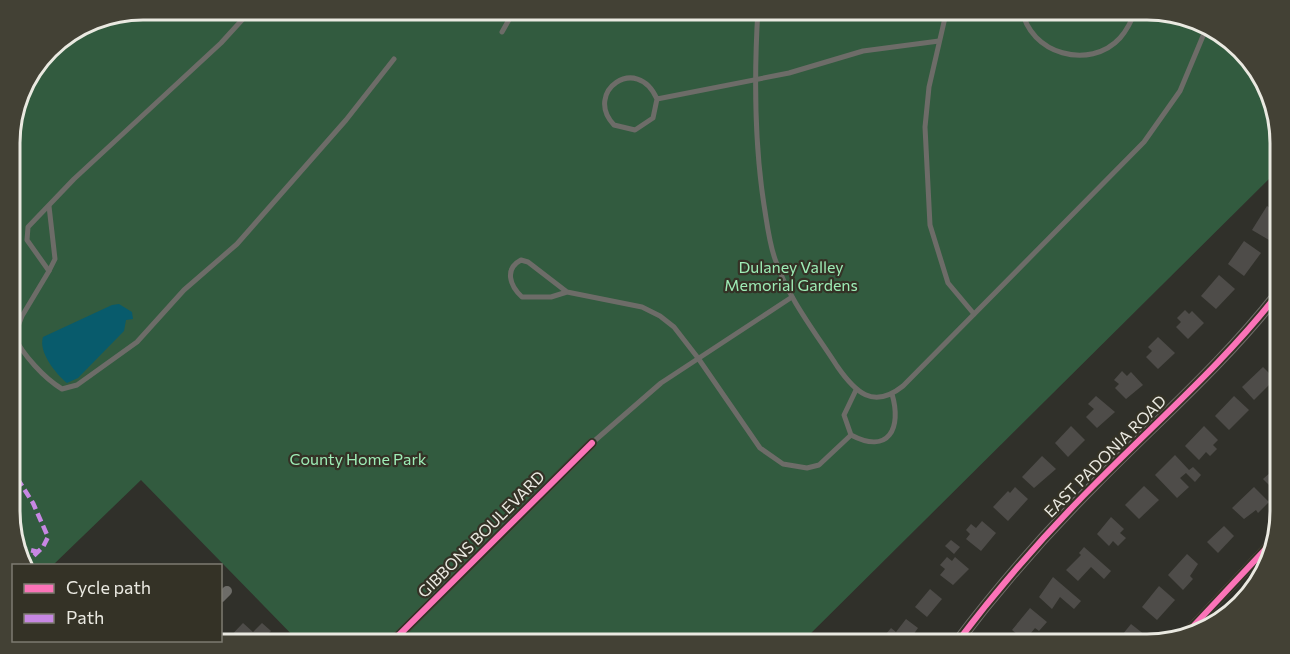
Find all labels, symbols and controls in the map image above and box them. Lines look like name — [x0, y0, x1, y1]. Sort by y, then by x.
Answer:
park label: Dulaney Valley Memorial Gardens — [724, 257, 858, 294]
street label: EAST PADONIA ROAD — [1040, 391, 1170, 521]
park label: County Home Park — [289, 449, 427, 468]
street label: GIBBONS BOULEVARD — [413, 466, 548, 601]
legend — [12, 564, 222, 642]
text: Cycle path — [66, 576, 151, 598]
text: Path — [66, 606, 104, 628]

